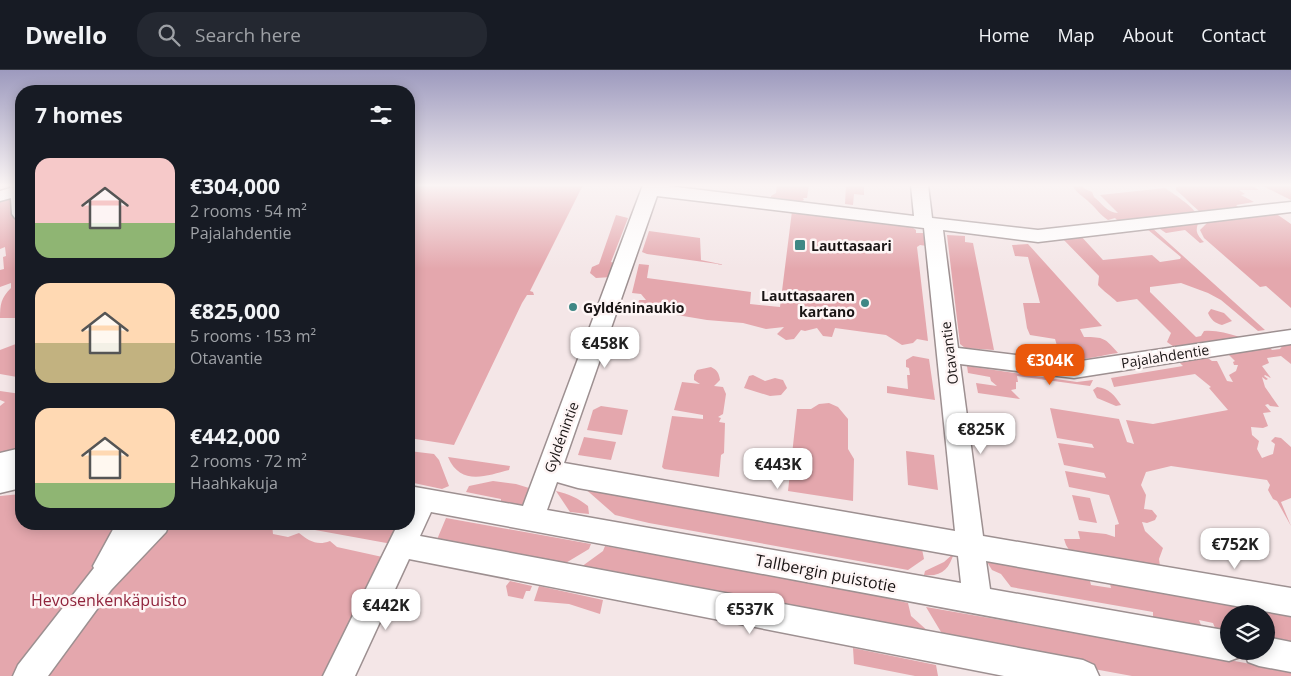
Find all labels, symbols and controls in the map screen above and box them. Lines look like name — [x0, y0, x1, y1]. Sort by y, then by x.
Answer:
search box — [137, 12, 487, 57]
text: Dwello — [25, 18, 107, 51]
icon: search — [155, 21, 183, 49]
text: Search here — [195, 22, 301, 48]
text: Home — [979, 23, 1029, 47]
text: Map — [1057, 23, 1095, 47]
text: About — [1123, 23, 1173, 47]
text: Contact — [1201, 23, 1266, 47]
text: 7 homes — [35, 101, 123, 129]
icon: filters — [367, 101, 395, 129]
text: €304,000 — [190, 172, 280, 200]
icon: home — [75, 178, 135, 238]
text: 2 rooms · 54 m² — [190, 200, 307, 222]
text: Pajalahdentie — [190, 222, 292, 244]
place label: Lauttasaari — [811, 236, 892, 255]
marker: Lauttasaari — [793, 238, 807, 252]
place label: Lauttasaaren kartano — [761, 286, 855, 321]
text: €825,000 — [190, 297, 280, 325]
marker: Lauttasaaren kartano — [859, 297, 871, 309]
place label: Gyldéninaukio — [583, 298, 685, 317]
marker: Gyldéninaukio — [567, 301, 579, 313]
icon: home — [75, 303, 135, 363]
street label: Otavantie — [936, 320, 962, 386]
text: 5 rooms · 153 m² — [190, 325, 316, 347]
pin: €458K — [570, 326, 640, 369]
text: €458K — [581, 332, 629, 354]
street label: Pajalahdentie — [1120, 340, 1210, 372]
pin: €304K — [1015, 344, 1085, 386]
text: Otavantie — [190, 347, 262, 369]
text: €304K — [1026, 349, 1074, 371]
street label: Gyldénintie — [539, 399, 583, 475]
pin: €825K — [946, 412, 1016, 455]
text: €825K — [957, 418, 1005, 440]
text: €442,000 — [190, 422, 280, 450]
icon: home — [75, 428, 135, 488]
pin: €443K — [743, 448, 813, 490]
text: 2 rooms · 72 m² — [190, 450, 307, 472]
text: €443K — [754, 453, 802, 475]
text: Haahkakuja — [190, 472, 278, 494]
pin: €752K — [1200, 528, 1270, 570]
text: €752K — [1211, 533, 1259, 555]
street label: Tallbergin puistotie — [754, 549, 898, 597]
pin: €442K — [351, 588, 421, 631]
park label: Hevosenkenkäpuisto — [31, 589, 187, 611]
pin: €537K — [715, 592, 785, 635]
text: €442K — [362, 594, 410, 616]
text: €537K — [726, 598, 774, 620]
map controls — [1220, 605, 1275, 660]
button: layers — [1220, 605, 1275, 660]

